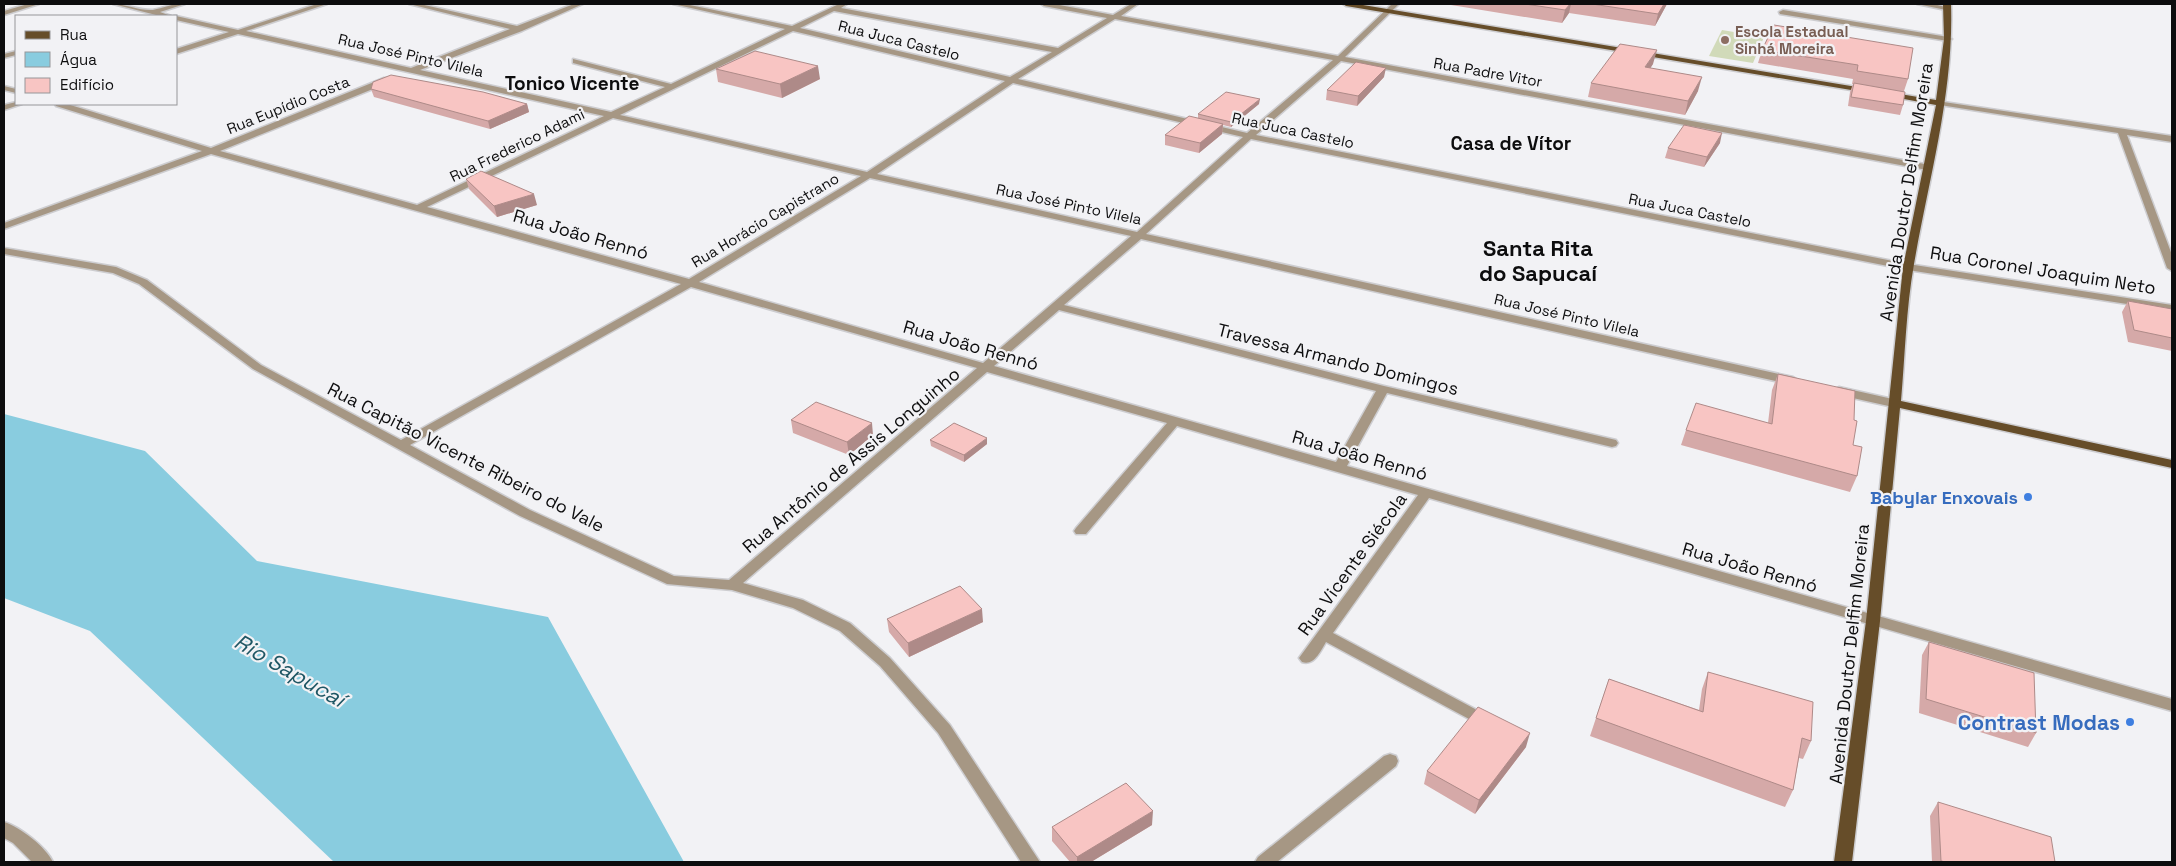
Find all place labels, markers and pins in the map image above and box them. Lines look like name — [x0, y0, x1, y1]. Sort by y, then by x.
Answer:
place label: Escola Estadual Sinhá Moreira — [1735, 22, 1848, 58]
marker: Escola Estadual Sinhá Moreira — [1719, 34, 1731, 46]
place label: Babylar Enxovais — [1870, 486, 2018, 509]
marker: Babylar Enxovais — [2022, 491, 2034, 503]
place label: Contrast Modas — [1958, 709, 2120, 736]
marker: Contrast Modas — [2124, 716, 2136, 728]

